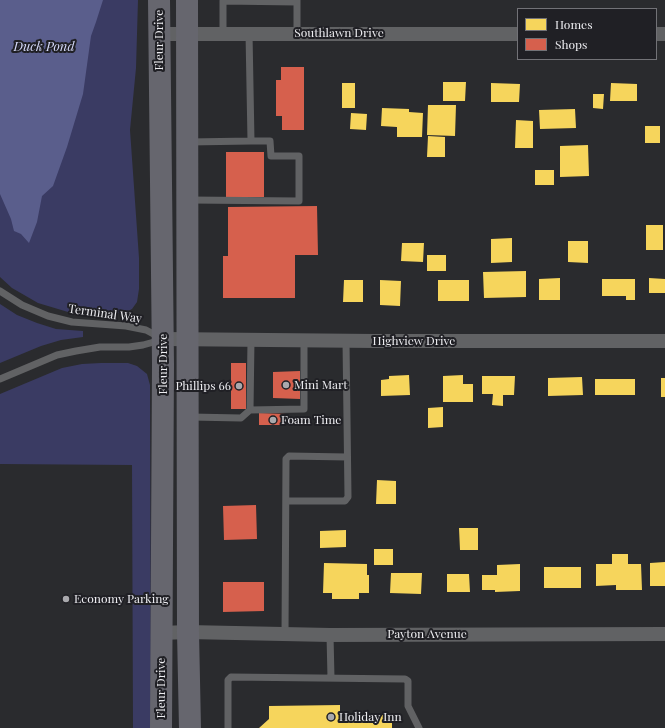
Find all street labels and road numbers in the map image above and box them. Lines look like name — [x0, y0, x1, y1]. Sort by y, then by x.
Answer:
street label: Fleur Drive — [152, 10, 166, 70]
street label: Southlawn Drive — [294, 26, 384, 40]
street label: Terminal Way — [67, 302, 143, 326]
street label: Fleur Drive — [156, 334, 170, 394]
street label: Highview Drive — [373, 334, 455, 348]
street label: Payton Avenue — [387, 627, 467, 641]
street label: Fleur Drive — [154, 658, 168, 718]

